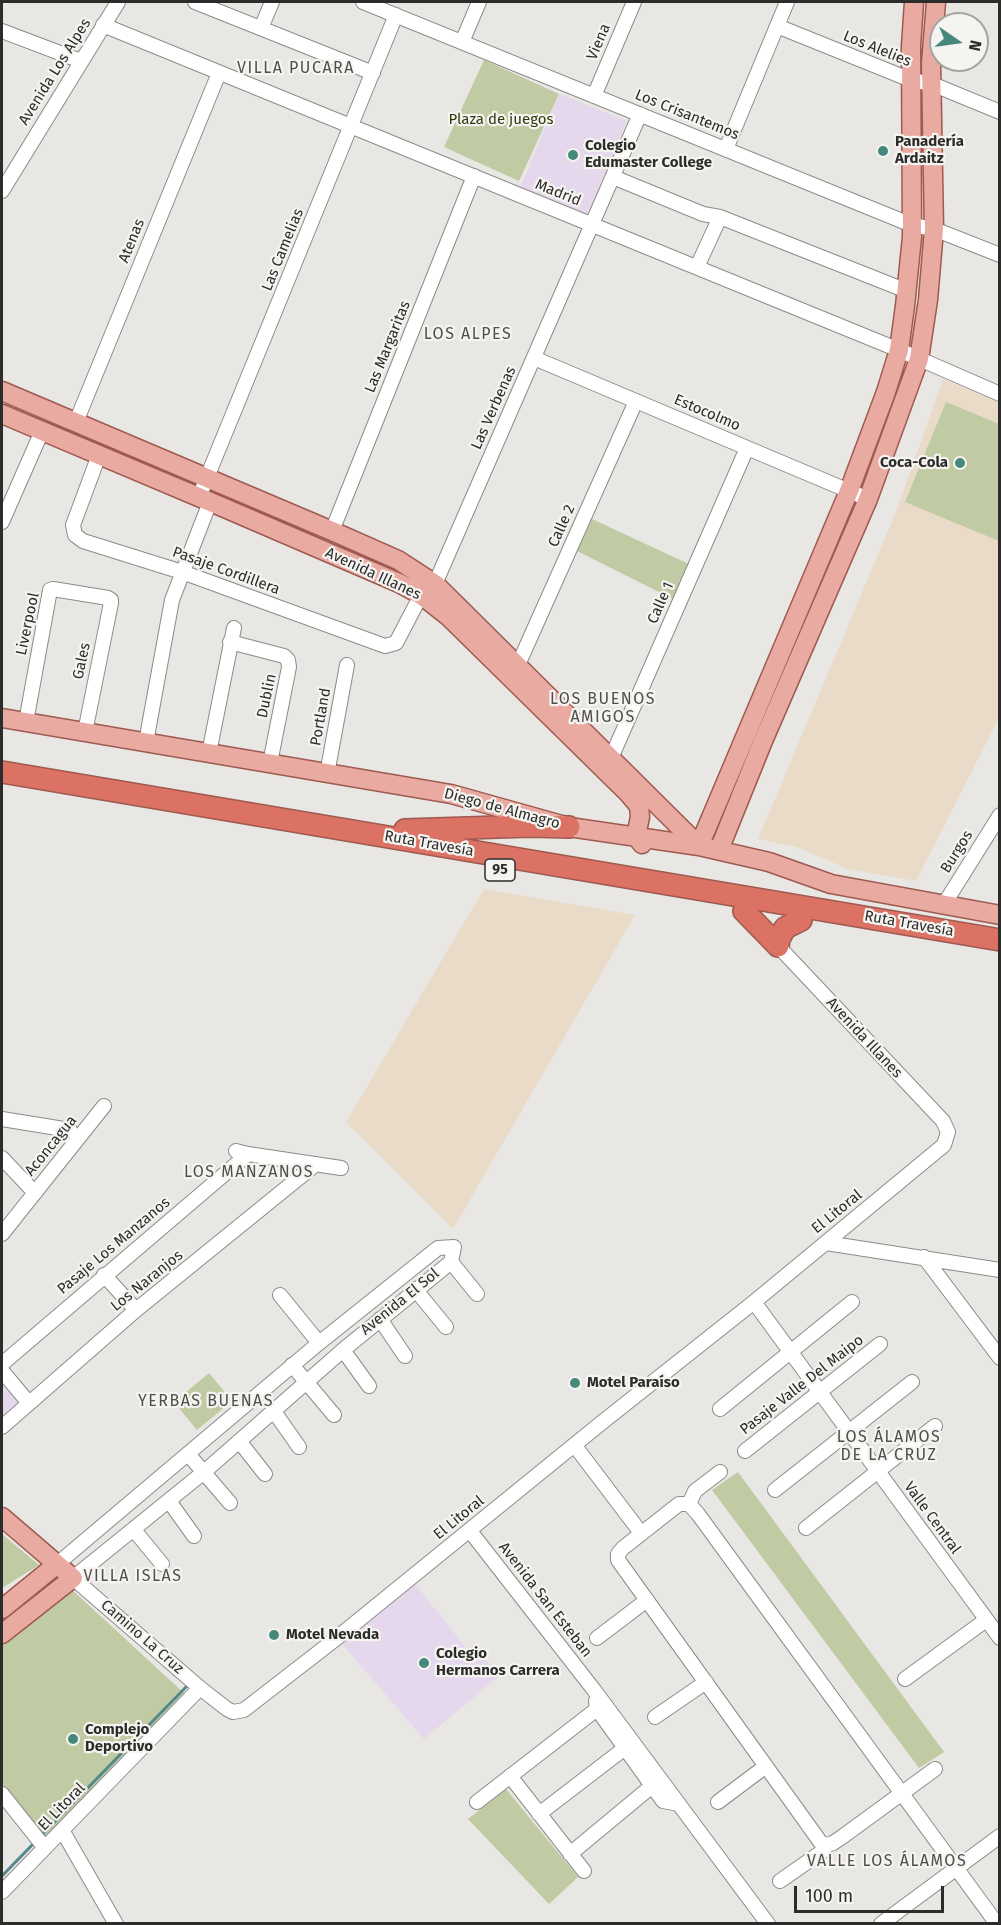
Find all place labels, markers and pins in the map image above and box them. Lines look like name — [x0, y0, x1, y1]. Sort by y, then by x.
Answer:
place label: Panadería Ardaitz — [895, 133, 964, 168]
place label: Colegio Edumaster College — [585, 137, 712, 172]
marker: Panadería Ardaitz — [876, 144, 890, 158]
marker: Colegio Edumaster College — [566, 148, 580, 162]
place label: Coca-Cola — [880, 454, 948, 472]
marker: Coca-Cola — [953, 456, 967, 470]
place label: Motel Paraíso — [587, 1374, 680, 1392]
marker: Motel Paraíso — [568, 1376, 582, 1390]
place label: Motel Nevada — [286, 1626, 379, 1644]
marker: Motel Nevada — [267, 1628, 281, 1642]
place label: Colegio Hermanos Carrera — [436, 1645, 560, 1680]
marker: Colegio Hermanos Carrera — [417, 1656, 431, 1670]
place label: Complejo Deportivo — [85, 1721, 153, 1756]
marker: Complejo Deportivo — [66, 1732, 80, 1746]

